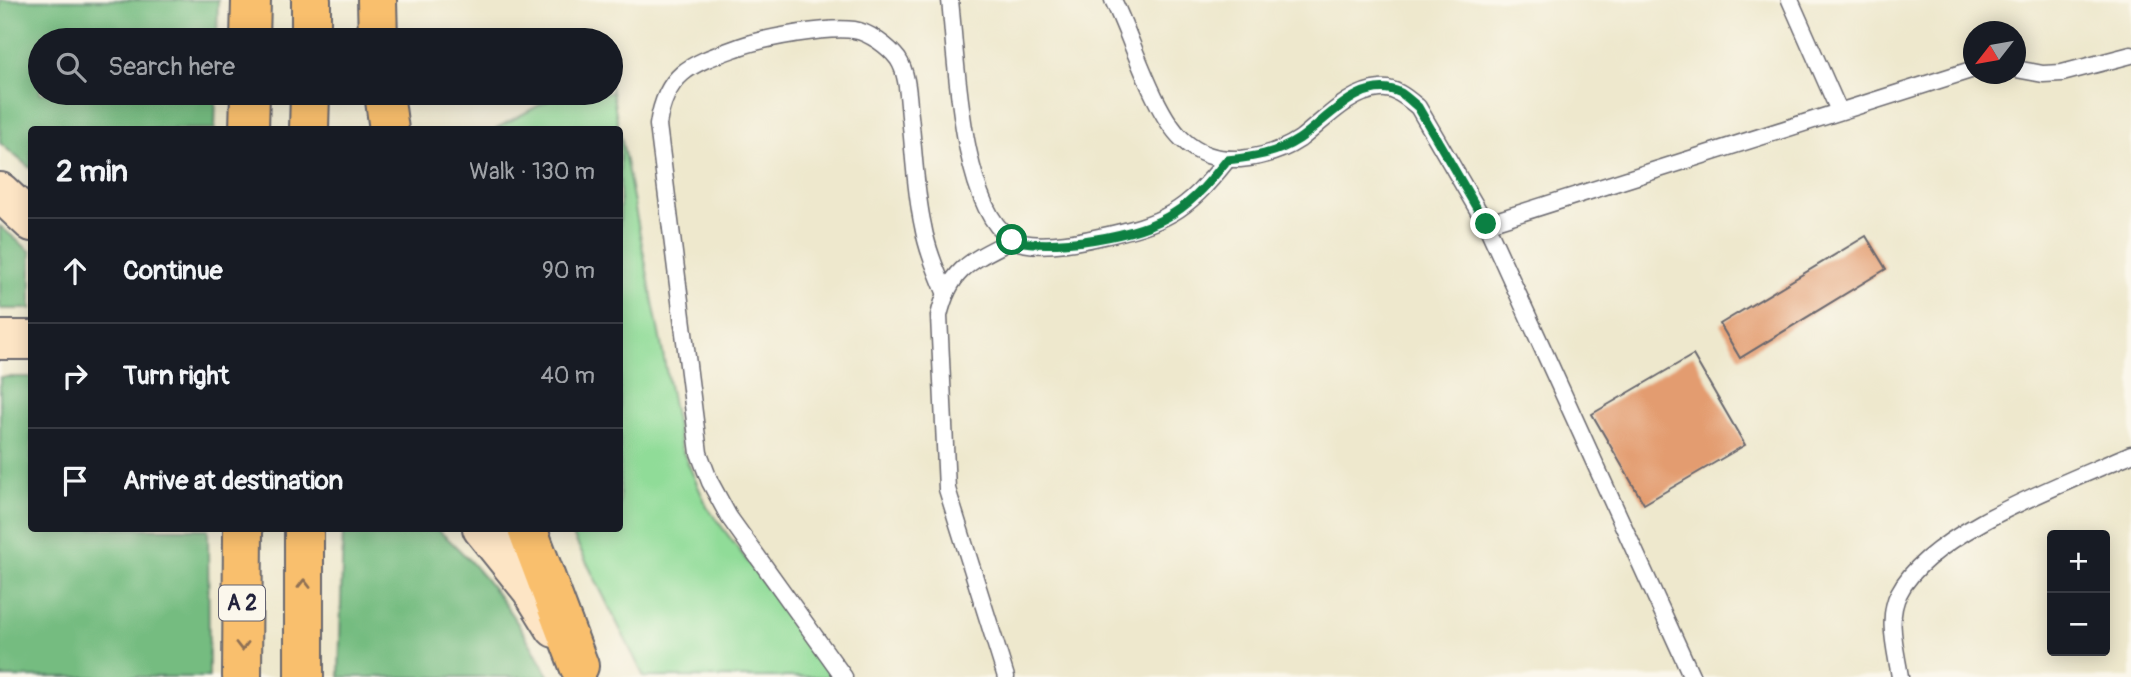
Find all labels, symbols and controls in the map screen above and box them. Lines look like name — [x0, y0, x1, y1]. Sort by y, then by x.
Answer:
north arrow — [1963, 21, 2026, 84]
search box — [28, 28, 623, 105]
icon: search — [52, 48, 90, 86]
text: Search here — [108, 51, 235, 83]
text: 2 min — [56, 153, 128, 190]
text: Walk · 130 m — [469, 157, 595, 186]
route end — [1470, 208, 1501, 239]
route start — [996, 224, 1027, 255]
icon: ahead — [56, 252, 94, 290]
text: Continue — [123, 255, 223, 287]
text: 90 m — [542, 256, 595, 285]
icon: right — [56, 357, 94, 395]
text: Turn right — [123, 360, 229, 392]
text: 40 m — [541, 361, 595, 390]
icon: arrive — [56, 462, 94, 500]
text: Arrive at destination — [123, 465, 343, 497]
map controls — [2047, 530, 2110, 656]
button: + — [2047, 530, 2110, 593]
one-way arrow — [296, 579, 312, 589]
road number: A 2 — [219, 586, 265, 620]
button: − — [2047, 593, 2110, 656]
one-way arrow — [234, 641, 250, 651]

